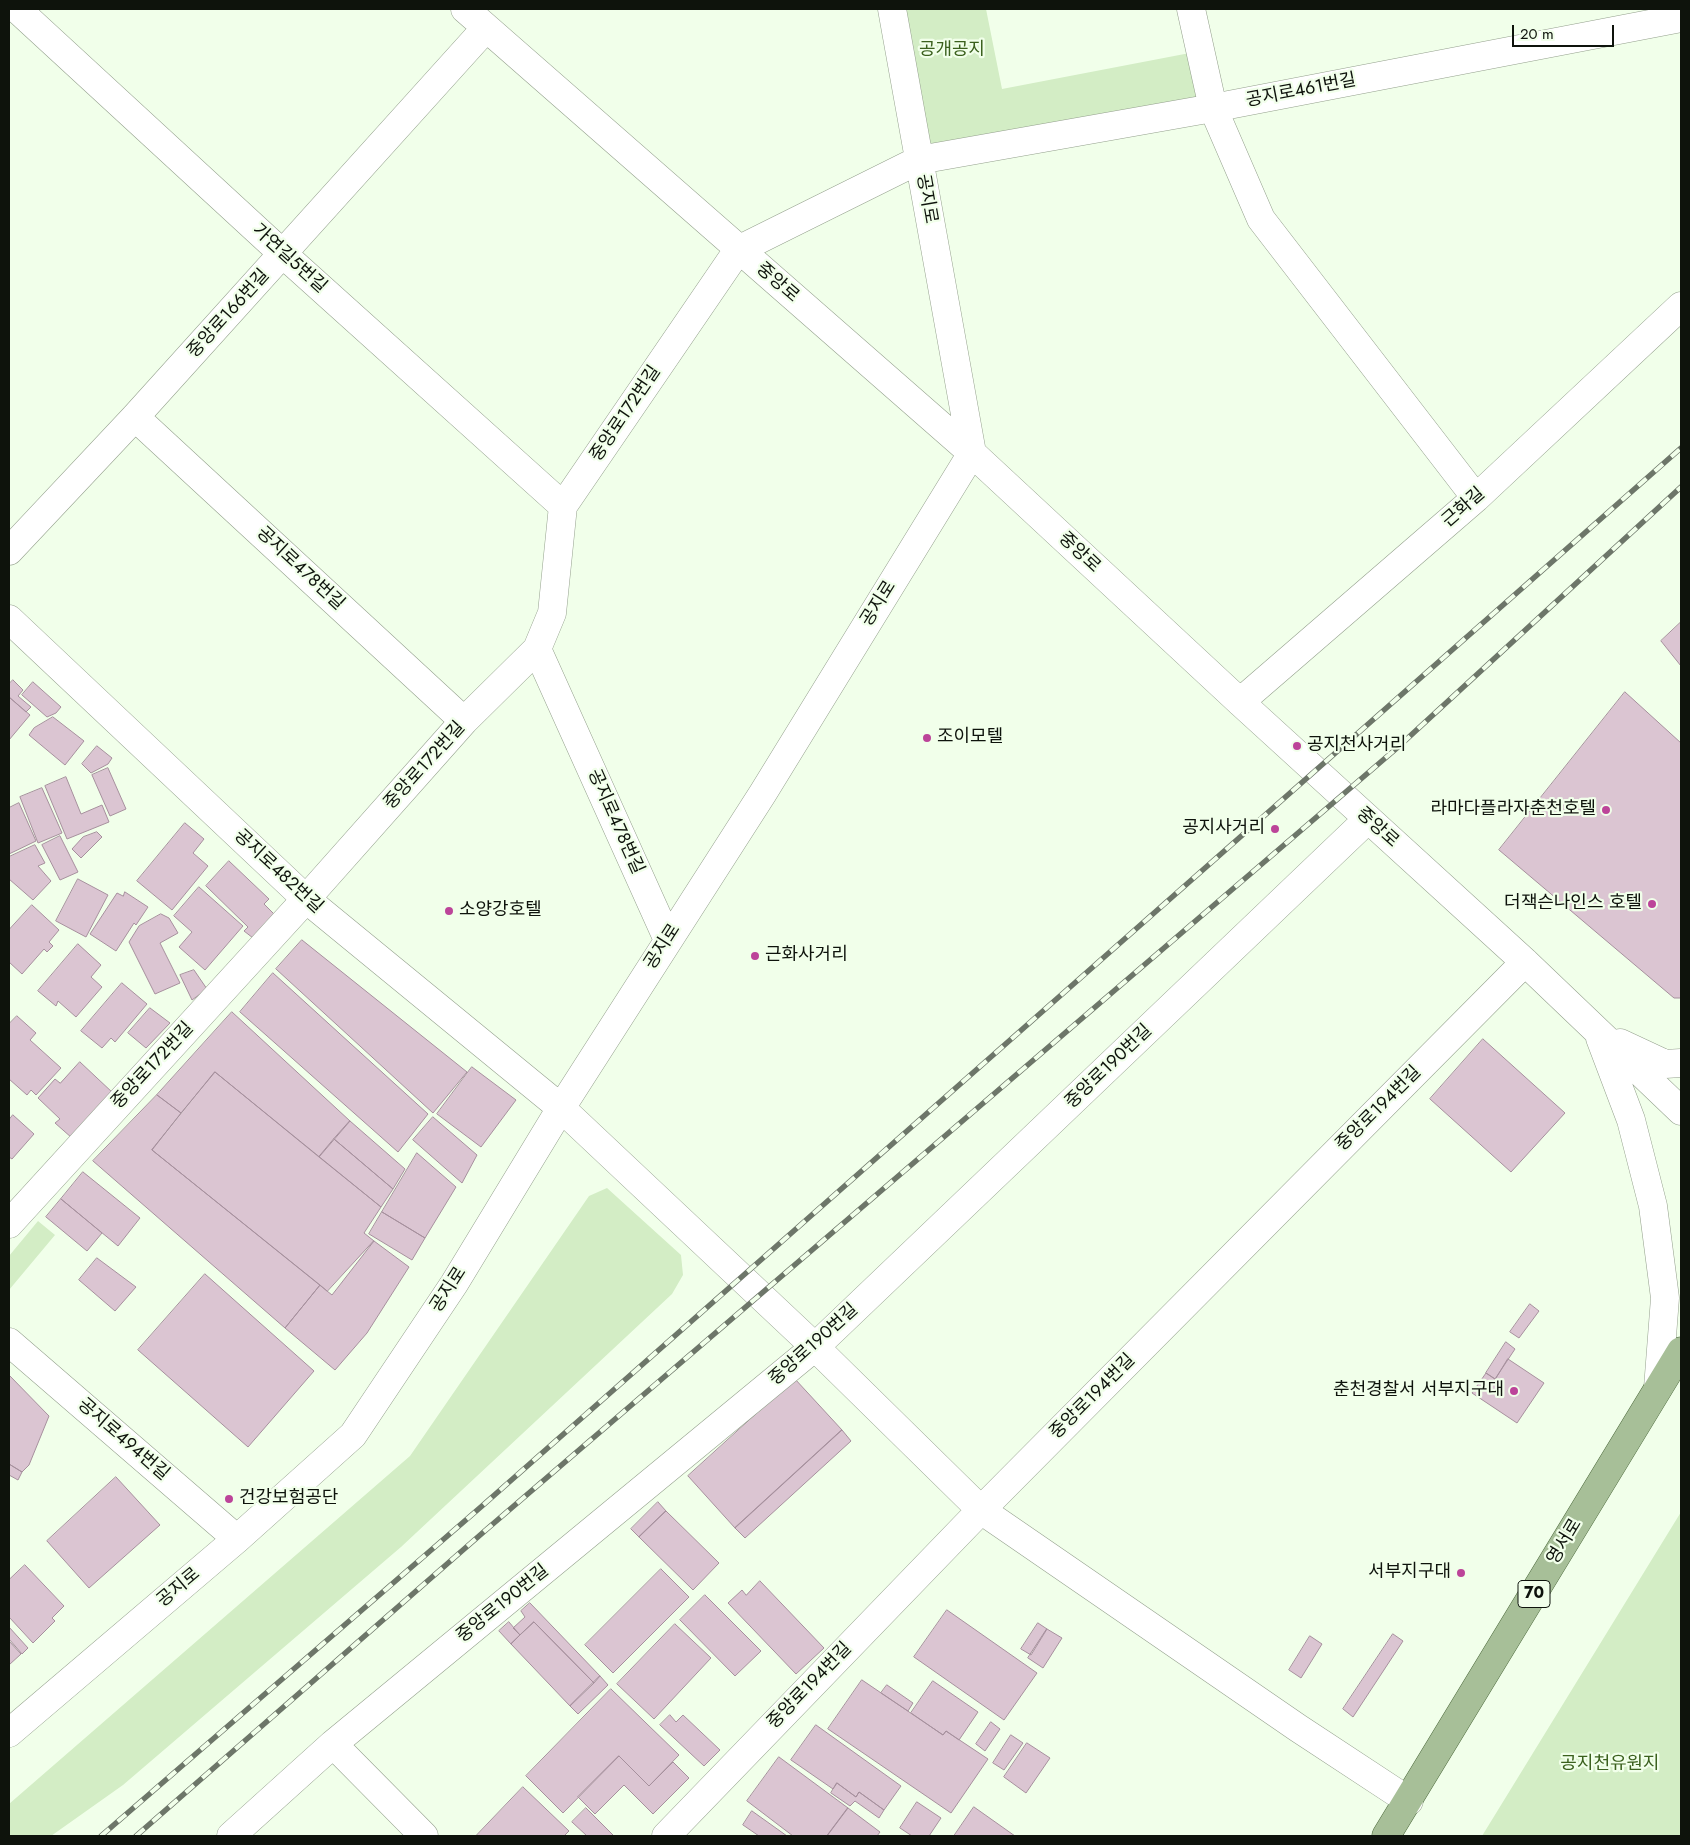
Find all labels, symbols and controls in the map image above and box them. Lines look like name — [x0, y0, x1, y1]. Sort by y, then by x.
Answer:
scale bar — [1515, 15, 1618, 47]
text: 20 m — [1520, 23, 1554, 45]
park label: 공개공지 — [919, 40, 985, 62]
street label: 공지로461번길 — [1244, 70, 1358, 112]
street label: 공지로 — [911, 173, 941, 225]
street label: 가연길5번길 — [247, 220, 331, 298]
street label: 중앙로 — [751, 259, 803, 307]
street label: 중앙로166번길 — [184, 265, 274, 363]
street label: 중앙로172번길 — [586, 362, 666, 466]
street label: 근화길 — [1438, 484, 1490, 532]
street label: 공지로478번길 — [251, 523, 349, 615]
street label: 중앙로 — [1053, 528, 1105, 578]
street label: 공지로 — [857, 577, 901, 631]
street label: 중앙로172번길 — [380, 718, 470, 814]
place label: 조이모텔 — [937, 727, 1003, 749]
marker: 조이모텔 — [921, 732, 933, 744]
place label: 공지천사거리 — [1307, 735, 1406, 757]
marker: 공지천사거리 — [1291, 740, 1303, 752]
street label: 공지로478번길 — [582, 766, 648, 878]
place label: 라마다플라자춘천호텔 — [1430, 799, 1596, 821]
street label: 중앙로 — [1351, 803, 1403, 853]
marker: 라마다플라자춘천호텔 — [1600, 804, 1612, 816]
place label: 공지사거리 — [1182, 818, 1265, 840]
marker: 공지사거리 — [1269, 823, 1281, 835]
street label: 공지로482번길 — [229, 825, 327, 919]
place label: 더잭슨나인스 호텔 — [1504, 893, 1642, 915]
marker: 더잭슨나인스 호텔 — [1646, 898, 1658, 910]
place label: 소양강호텔 — [459, 900, 542, 922]
marker: 소양강호텔 — [443, 905, 455, 917]
street label: 공지로 — [640, 920, 686, 974]
place label: 근화사거리 — [765, 945, 848, 967]
marker: 근화사거리 — [749, 950, 761, 962]
street label: 중앙로172번길 — [107, 1018, 199, 1114]
street label: 중앙로190번길 — [1061, 1020, 1157, 1114]
street label: 중앙로194번길 — [1332, 1062, 1426, 1156]
street label: 공지로 — [426, 1263, 472, 1317]
street label: 중앙로190번길 — [765, 1299, 863, 1391]
street label: 중앙로194번길 — [1046, 1350, 1140, 1444]
place label: 춘천경찰서 서부지구대 — [1333, 1380, 1504, 1402]
marker: 춘천경찰서 서부지구대 — [1508, 1385, 1520, 1397]
street label: 공지로494번길 — [73, 1394, 173, 1486]
place label: 건강보험공단 — [239, 1488, 338, 1510]
marker: 건강보험공단 — [223, 1493, 235, 1505]
street label: 영서로 — [1543, 1515, 1587, 1569]
street label: 중앙로190번길 — [453, 1560, 553, 1648]
place label: 서부지구대 — [1368, 1562, 1451, 1584]
street label: 공지로 — [153, 1564, 205, 1612]
marker: 서부지구대 — [1455, 1567, 1467, 1579]
road number: 70 — [1518, 1580, 1550, 1608]
street label: 중앙로194번길 — [763, 1638, 857, 1734]
park label: 공지천유원지 — [1560, 1754, 1660, 1776]

